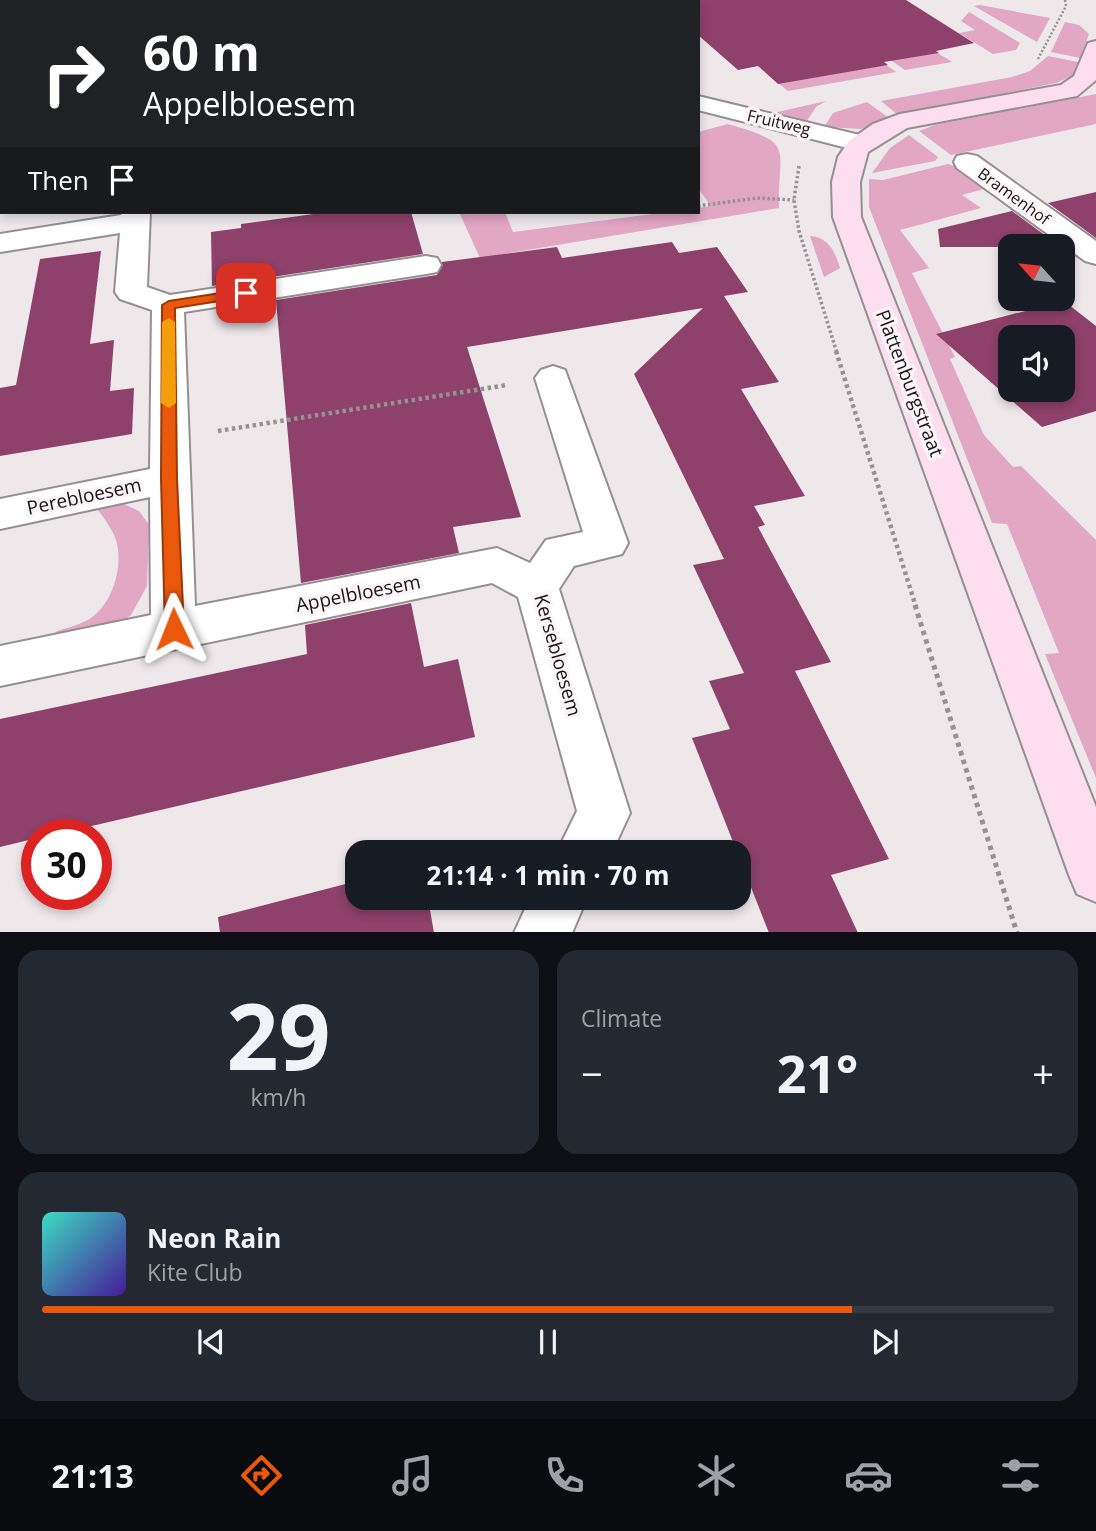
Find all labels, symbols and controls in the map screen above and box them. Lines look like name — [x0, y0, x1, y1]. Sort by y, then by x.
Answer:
text: 60 m — [143, 19, 260, 85]
icon: right — [28, 28, 119, 119]
text: Appelbloesem — [143, 82, 356, 125]
street label: Fruitweg — [745, 104, 813, 140]
icon: arrive — [103, 161, 141, 199]
text: Then — [28, 162, 89, 198]
street label: Bramenhof — [973, 162, 1056, 231]
north arrow — [998, 234, 1074, 312]
map controls — [998, 234, 1075, 402]
pin — [216, 263, 276, 323]
icon: arrive — [227, 274, 265, 312]
street label: Plattenburgstraat — [870, 306, 950, 460]
button: sound — [998, 325, 1075, 402]
street label: Perebloesem — [24, 471, 144, 521]
street label: Appelbloesem — [293, 568, 423, 618]
street label: Kersebloesem — [528, 591, 588, 719]
position arrow — [137, 592, 211, 666]
speed limit sign: 30 — [21, 819, 112, 910]
text: 21:14 · 1 min · 70 m — [427, 857, 669, 893]
text: 29 — [226, 973, 331, 1097]
text: Climate — [581, 1002, 662, 1034]
text: 21° — [777, 1037, 858, 1108]
text: − — [581, 1047, 603, 1099]
text: + — [1032, 1047, 1054, 1099]
text: km/h — [251, 1081, 306, 1113]
text: Neon Rain — [147, 1220, 281, 1256]
text: Kite Club — [147, 1256, 242, 1288]
icon: previous — [192, 1323, 230, 1361]
icon: pause — [529, 1323, 567, 1361]
icon: next — [866, 1323, 904, 1361]
icon: directions — [237, 1451, 286, 1500]
icon: music — [388, 1451, 437, 1500]
icon: phone — [540, 1451, 589, 1500]
icon: climate — [692, 1451, 741, 1500]
icon: car — [844, 1451, 893, 1500]
icon: filters — [996, 1451, 1045, 1500]
text: 21:13 — [51, 1454, 134, 1497]

